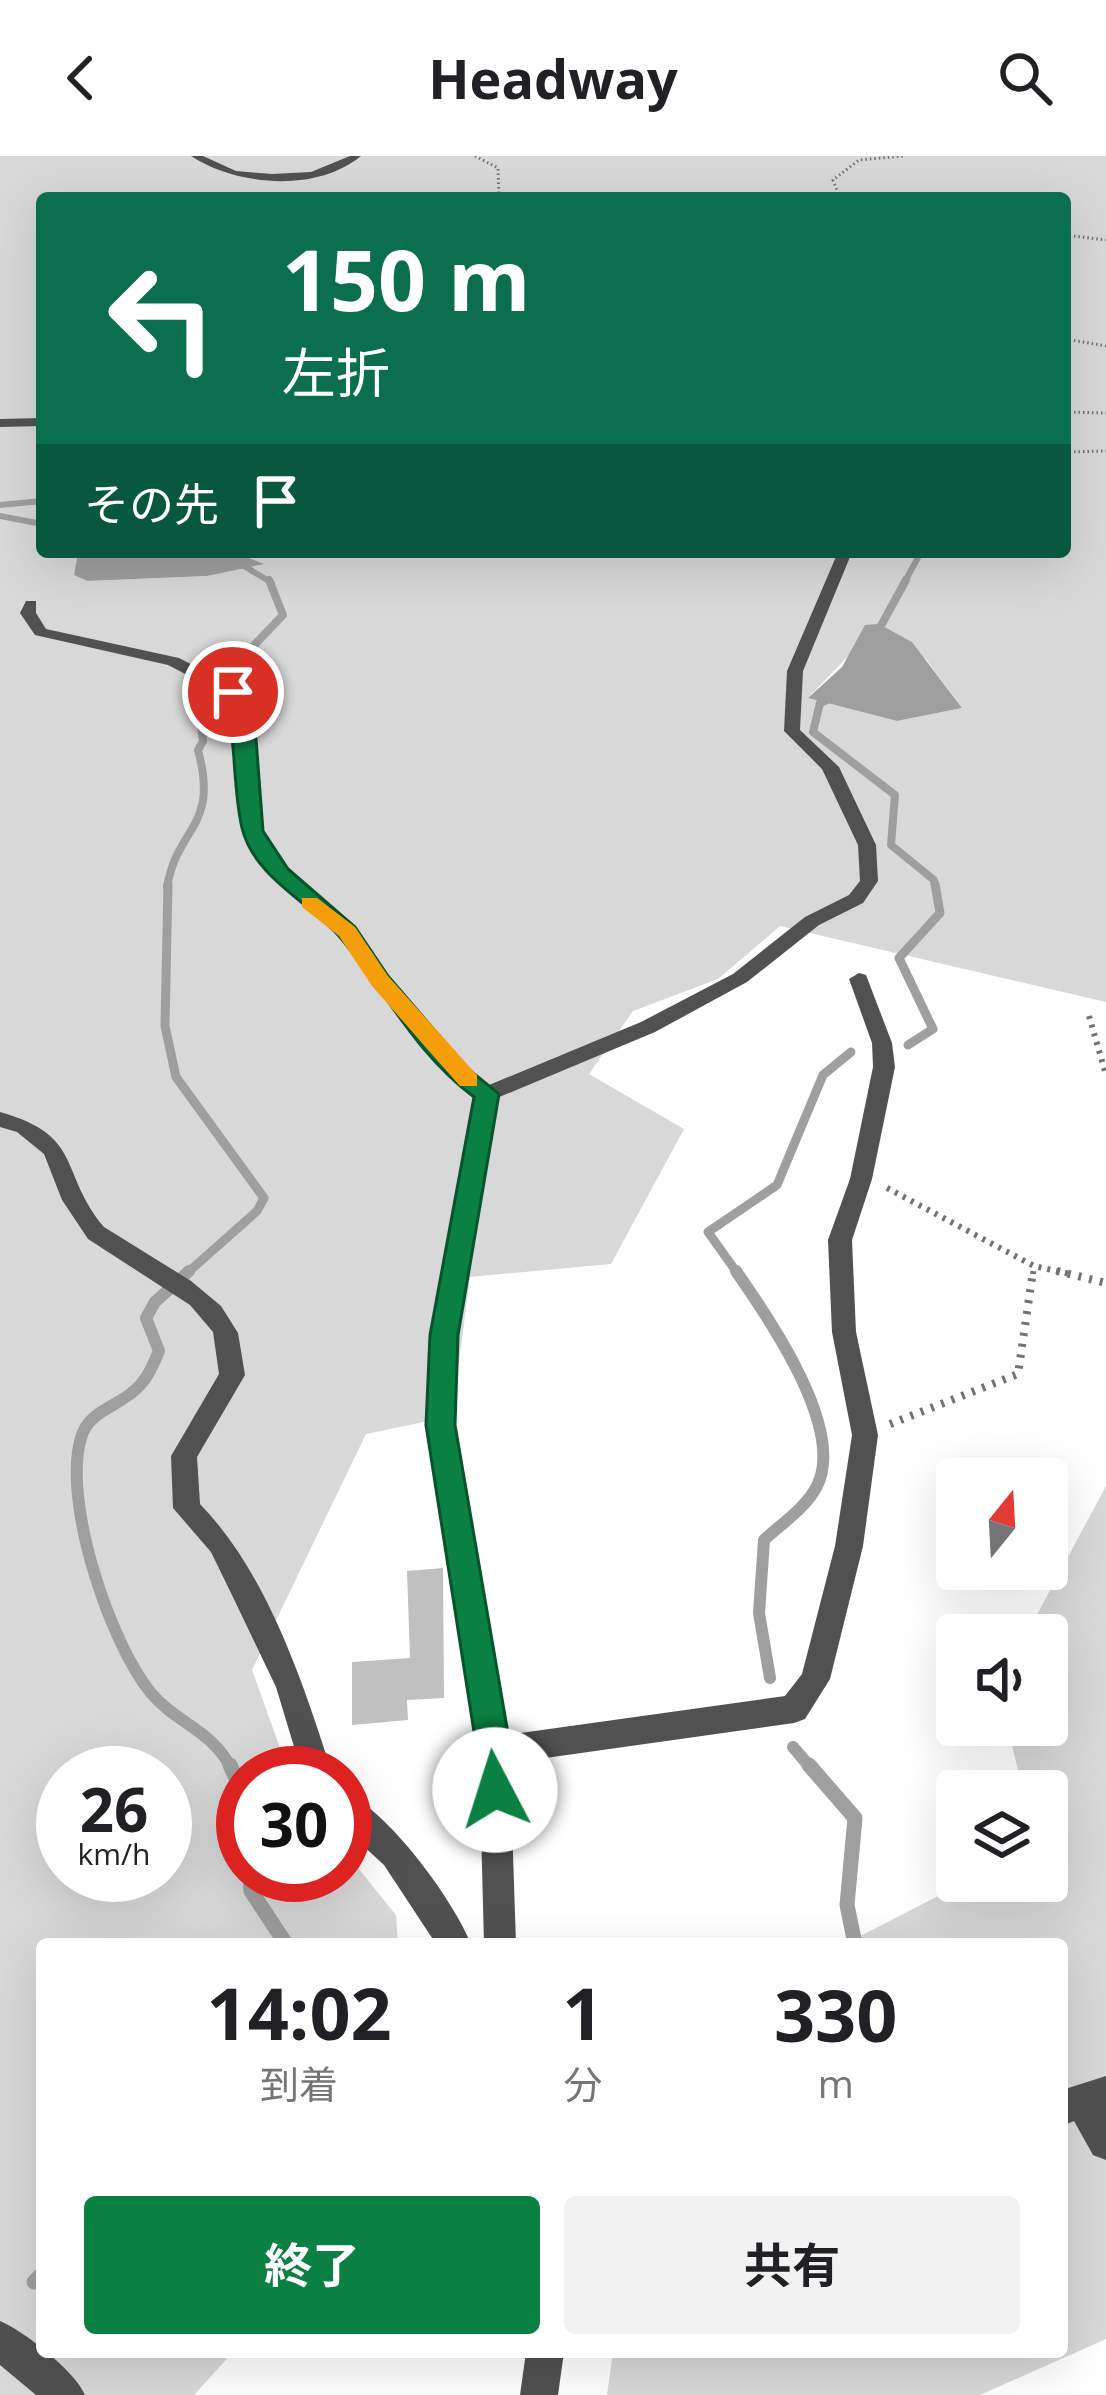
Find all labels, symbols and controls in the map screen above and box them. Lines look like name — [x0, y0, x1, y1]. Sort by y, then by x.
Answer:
text: Headway — [428, 41, 678, 115]
icon: back — [48, 45, 114, 111]
icon: search — [992, 45, 1058, 111]
text: 150 m — [282, 221, 530, 336]
icon: left — [84, 240, 240, 396]
text: 左折 — [282, 335, 390, 409]
icon: arrive — [243, 468, 309, 534]
text: その先 — [84, 473, 219, 534]
pin — [182, 641, 284, 743]
icon: arrive — [200, 659, 266, 725]
north arrow — [936, 1458, 1068, 1590]
map controls — [936, 1458, 1068, 1902]
button: sound — [936, 1614, 1068, 1746]
position arrow — [432, 1727, 558, 1853]
speed limit sign: 30 — [216, 1746, 372, 1902]
text: 26 — [80, 1768, 148, 1850]
button: layers — [936, 1770, 1068, 1902]
text: km/h — [78, 1833, 150, 1874]
text: 14:02 — [207, 1963, 392, 2061]
text: 1 — [562, 1963, 603, 2061]
text: 330 — [774, 1965, 897, 2063]
text: m — [818, 2056, 854, 2109]
text: 到着 — [260, 2057, 338, 2110]
text: 分 — [563, 2057, 602, 2110]
button: 終了 — [84, 2196, 540, 2334]
button: 共有 — [564, 2196, 1020, 2334]

